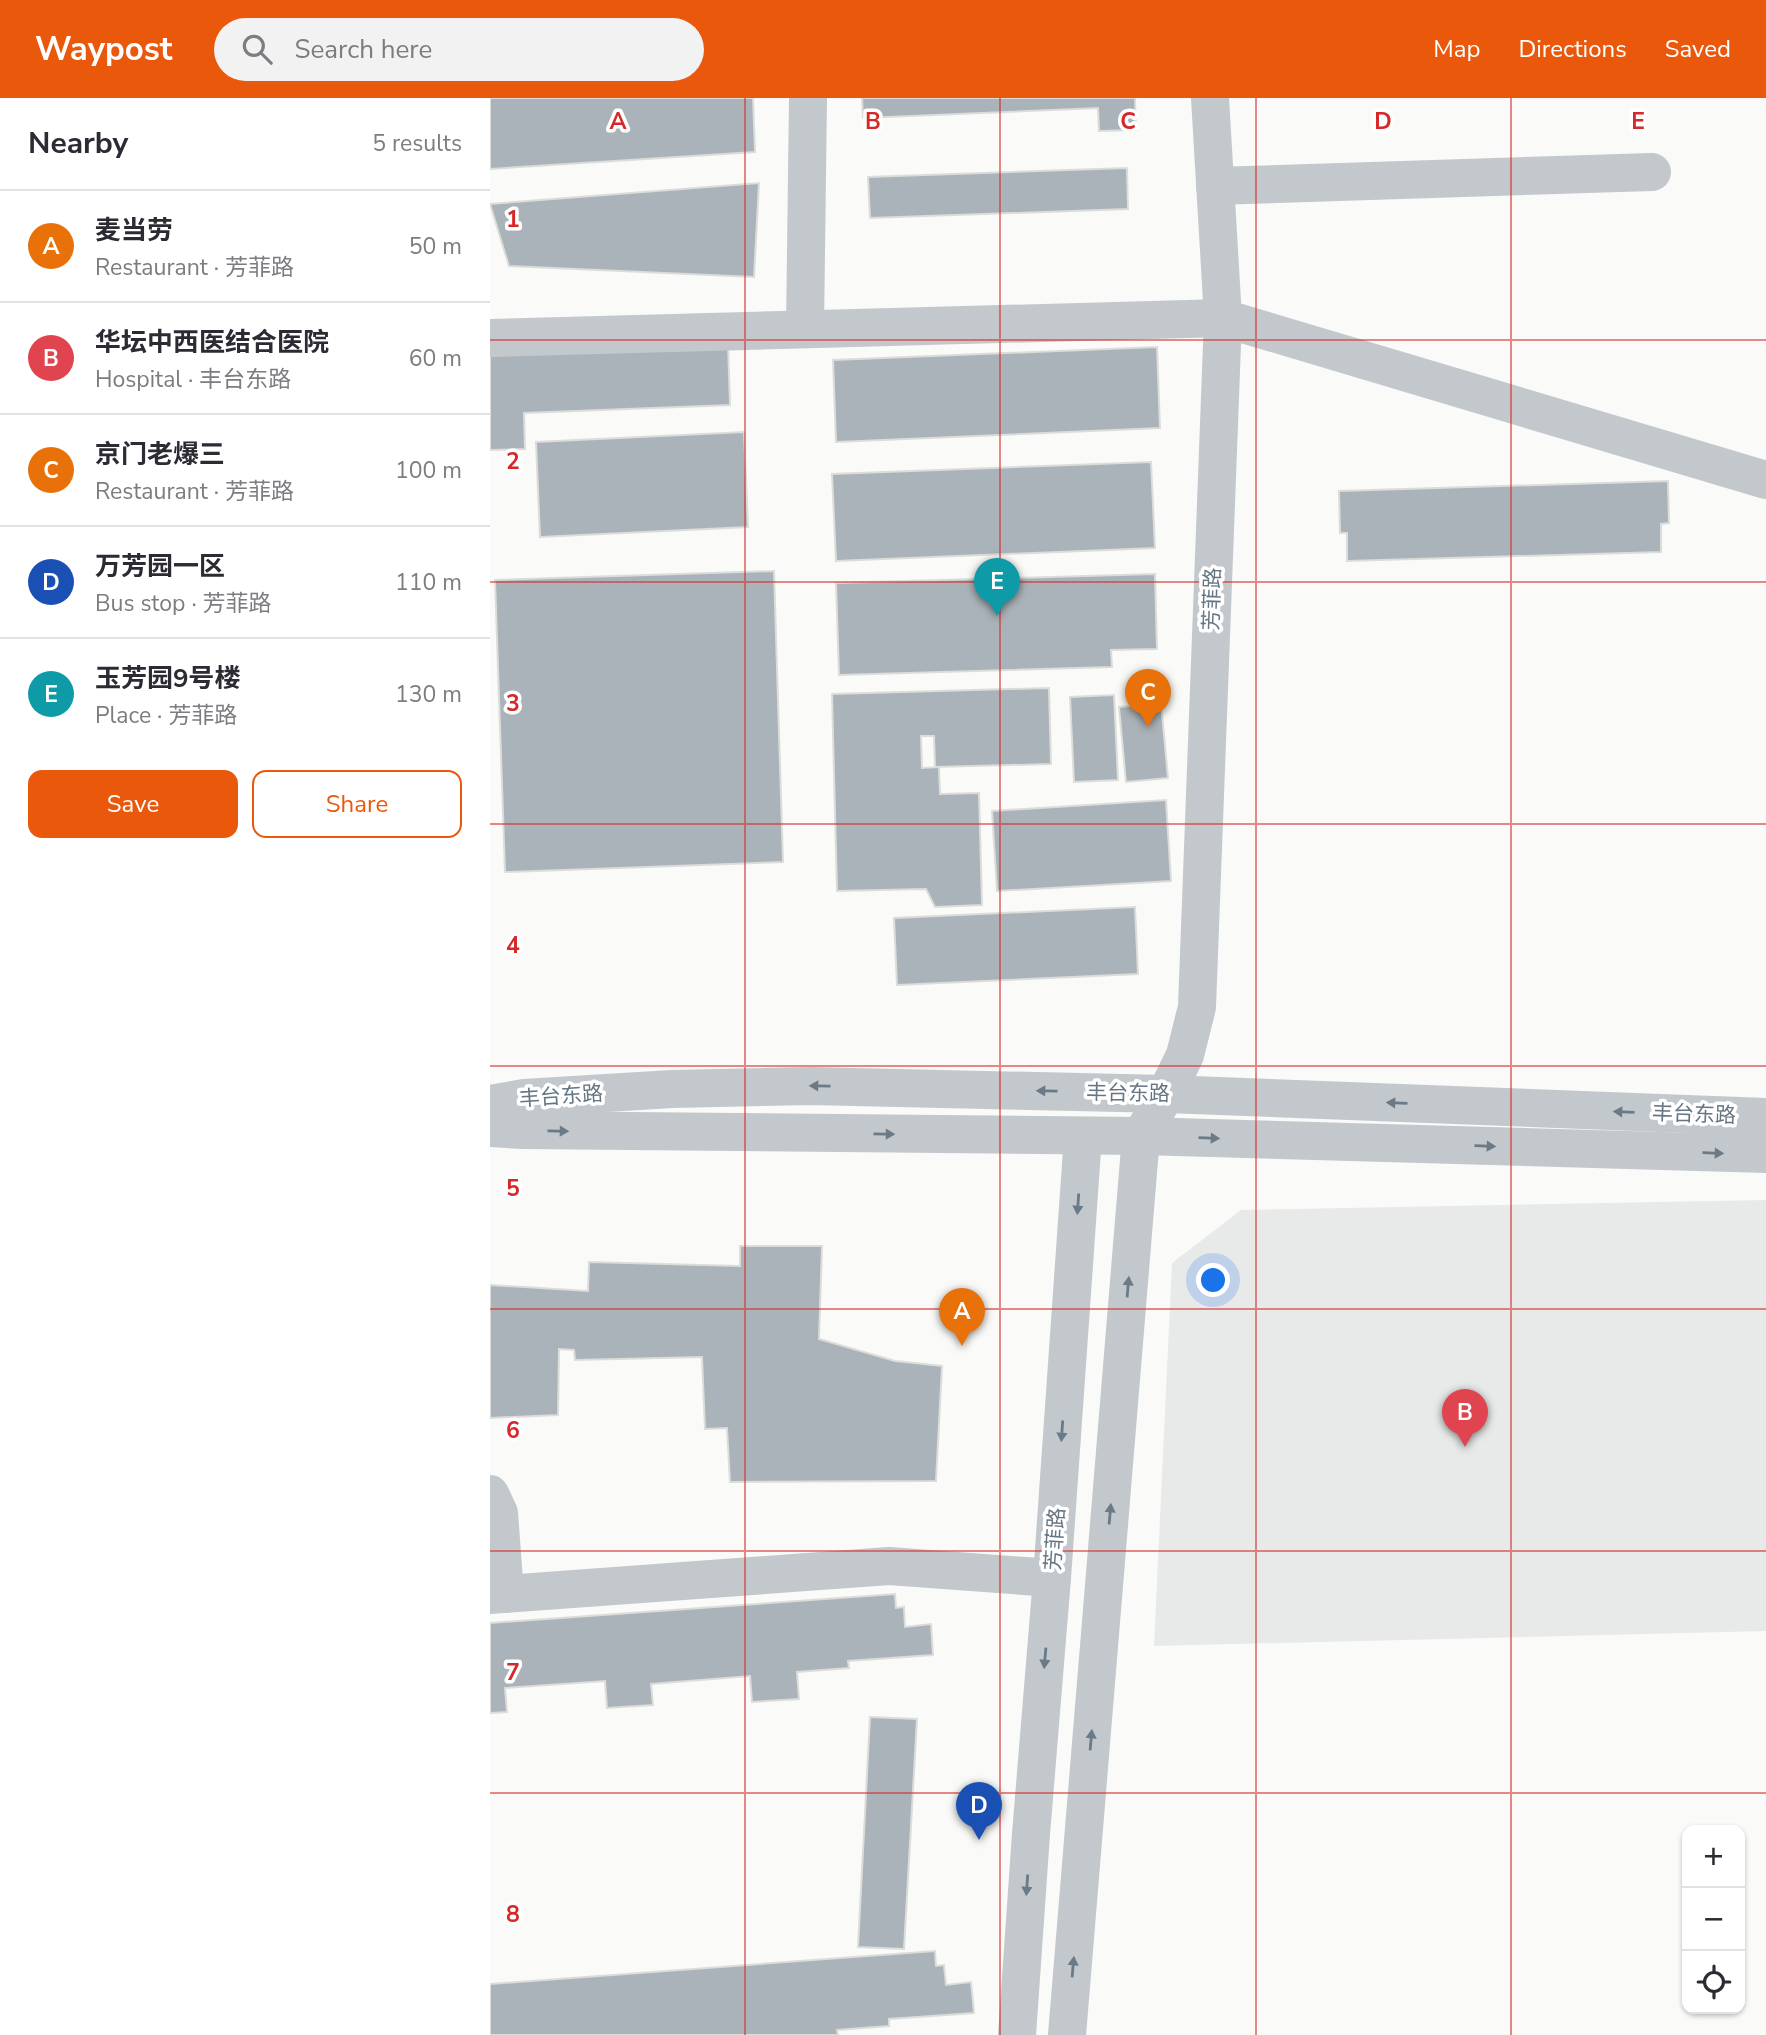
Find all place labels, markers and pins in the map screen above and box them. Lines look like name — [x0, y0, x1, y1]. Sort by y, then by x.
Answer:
pin: E — [974, 558, 1020, 616]
pin: C — [1125, 669, 1171, 727]
pin: A — [939, 1288, 985, 1346]
pin: B — [1442, 1389, 1488, 1447]
pin: D — [956, 1782, 1002, 1840]

